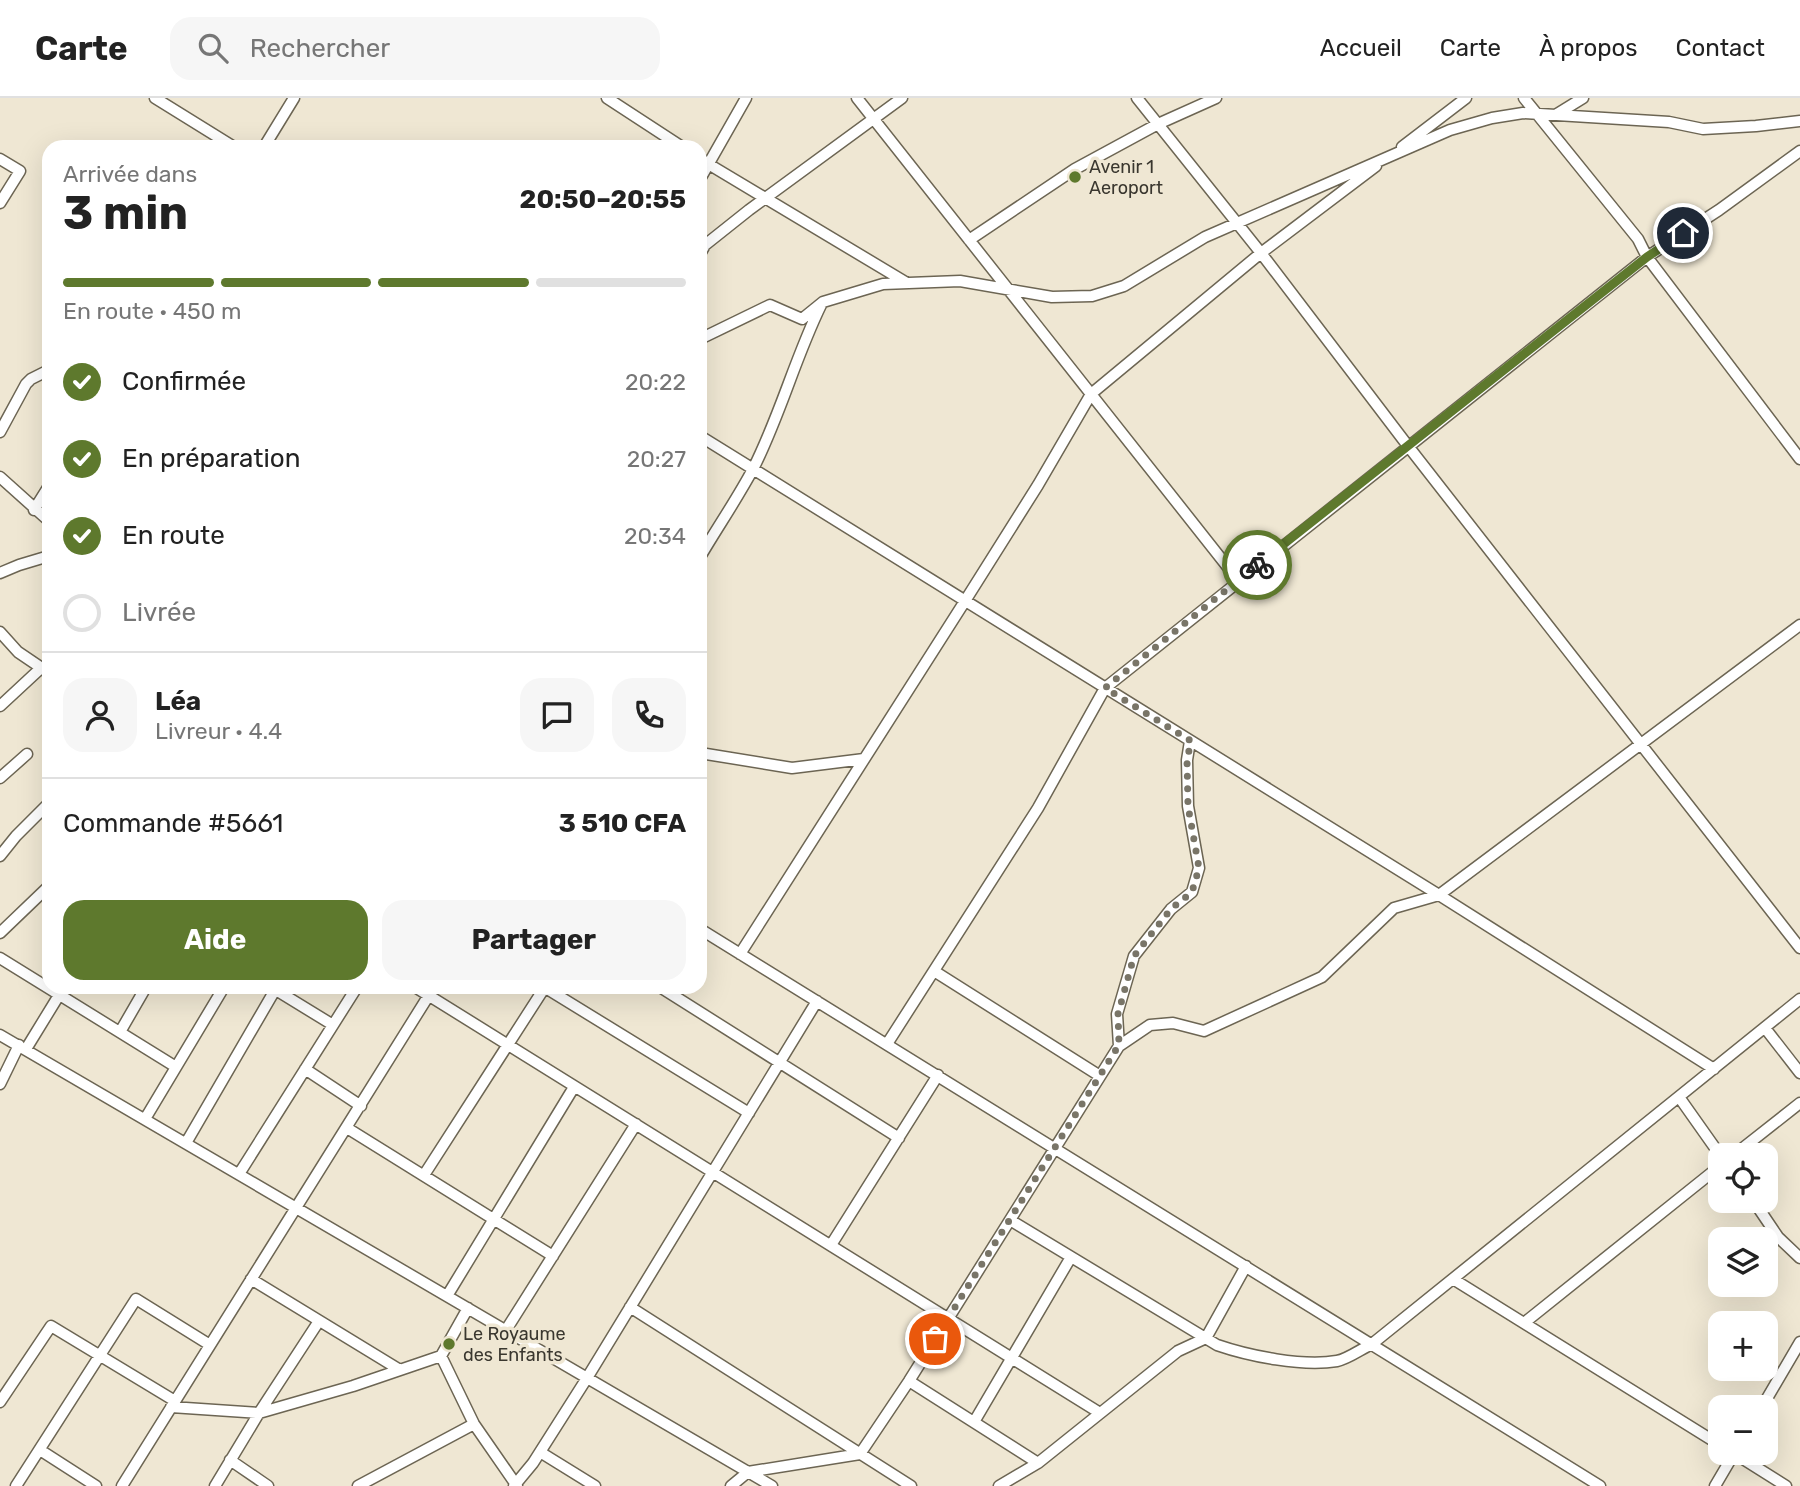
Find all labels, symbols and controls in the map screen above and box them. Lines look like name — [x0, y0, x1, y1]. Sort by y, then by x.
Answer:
search box — [170, 17, 660, 80]
text: Carte — [35, 29, 128, 68]
icon: search — [194, 29, 232, 67]
text: Rechercher — [250, 33, 390, 64]
text: Accueil — [1320, 34, 1402, 62]
text: Carte — [1440, 34, 1501, 62]
text: À propos — [1539, 34, 1638, 62]
text: Contact — [1676, 34, 1765, 62]
place label: Avenir 1 Aeroport — [1089, 156, 1163, 199]
text: Arrivée dans — [63, 160, 197, 188]
marker: Avenir 1 Aeroport — [1067, 169, 1083, 185]
text: 20:50–20:55 — [520, 184, 686, 215]
text: 3 min — [63, 186, 188, 241]
pin — [1653, 203, 1713, 263]
icon: home — [1664, 214, 1702, 252]
text: En route · 450 m — [63, 297, 241, 325]
icon: check — [63, 363, 101, 401]
text: Confirmée — [122, 366, 246, 397]
text: 20:22 — [625, 368, 686, 396]
icon: check — [63, 440, 101, 478]
text: En préparation — [122, 443, 300, 474]
text: 20:27 — [627, 445, 686, 473]
icon: check — [63, 517, 101, 555]
text: En route — [122, 520, 225, 551]
text: 20:34 — [624, 522, 686, 550]
courier — [1222, 530, 1292, 600]
icon: bike — [1238, 546, 1276, 584]
text: Livrée — [122, 597, 196, 628]
button: person — [63, 678, 137, 752]
button: chat — [520, 678, 594, 752]
button: phone — [612, 678, 686, 752]
text: Léa — [155, 686, 201, 717]
text: Livreur · 4.4 — [155, 717, 282, 745]
text: Commande #5661 — [63, 808, 283, 839]
text: 3 510 CFA — [559, 808, 686, 839]
button: Aide — [63, 900, 368, 980]
button: Partager — [382, 900, 686, 980]
map controls — [1708, 1143, 1778, 1465]
button: locate — [1708, 1143, 1778, 1213]
button: layers — [1708, 1227, 1778, 1297]
pin — [905, 1309, 965, 1369]
button: + — [1708, 1311, 1778, 1381]
icon: bag — [916, 1320, 954, 1358]
place label: Le Royaume des Enfants — [463, 1323, 566, 1366]
marker: Le Royaume des Enfants — [441, 1336, 457, 1352]
button: − — [1708, 1395, 1778, 1465]

